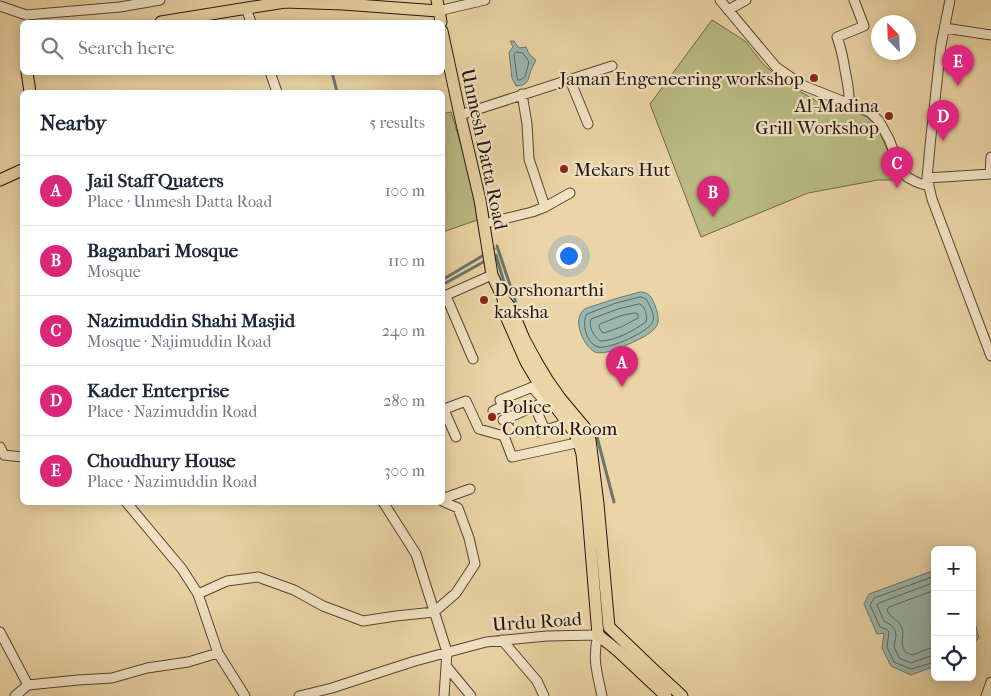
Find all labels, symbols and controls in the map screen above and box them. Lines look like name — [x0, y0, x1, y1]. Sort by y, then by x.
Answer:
north arrow — [871, 15, 916, 60]
search box — [20, 20, 445, 75]
icon: search — [38, 34, 66, 62]
text: Search here — [78, 37, 174, 59]
pin: E — [942, 45, 974, 86]
street label: Unmesh Datta Road — [456, 66, 512, 233]
place label: Jaman Engeneering workshop — [558, 68, 804, 90]
marker: Jaman Engeneering workshop — [808, 72, 820, 84]
place label: Al-Madina Grill Workshop — [755, 95, 879, 139]
pin: D — [927, 100, 959, 141]
marker: Al-Madina Grill Workshop — [883, 110, 895, 122]
text: Nearby — [40, 111, 106, 135]
text: 5 results — [369, 113, 425, 132]
pin: C — [881, 147, 913, 188]
place label: Mekars Hut — [574, 159, 671, 181]
marker: Mekars Hut — [558, 163, 570, 175]
text: Jail Staff Quaters — [87, 170, 224, 192]
pin: B — [697, 176, 729, 217]
text: A — [51, 181, 61, 200]
text: 100 m — [385, 181, 425, 200]
text: Place · Unmesh Datta Road — [87, 192, 272, 211]
text: Baganbari Mosque — [87, 240, 238, 262]
your location — [556, 243, 582, 269]
text: B — [51, 251, 61, 270]
text: 110 m — [388, 251, 425, 270]
text: Mosque — [87, 262, 141, 281]
place label: Dorshonarthi kaksha — [494, 279, 605, 323]
marker: Dorshonarthi kaksha — [478, 294, 490, 306]
text: Nazimuddin Shahi Masjid — [87, 310, 295, 332]
text: C — [51, 321, 61, 340]
text: 240 m — [382, 321, 425, 340]
text: Mosque · Najimuddin Road — [87, 332, 271, 351]
pin: A — [606, 346, 638, 387]
text: Kader Enterprise — [87, 380, 229, 402]
text: D — [50, 391, 62, 410]
text: 280 m — [383, 391, 425, 410]
place label: Police Control Room — [502, 396, 617, 440]
text: Place · Nazimuddin Road — [87, 402, 257, 421]
marker: Police Control Room — [486, 411, 498, 423]
text: Choudhury House — [87, 450, 236, 472]
text: E — [51, 461, 61, 480]
text: 300 m — [384, 461, 425, 480]
text: Place · Nazimuddin Road — [87, 472, 257, 491]
map controls — [931, 546, 976, 681]
button: + — [931, 546, 976, 591]
button: − — [931, 591, 976, 636]
street label: Urdu Road — [491, 608, 583, 636]
button: locate — [931, 636, 976, 681]

